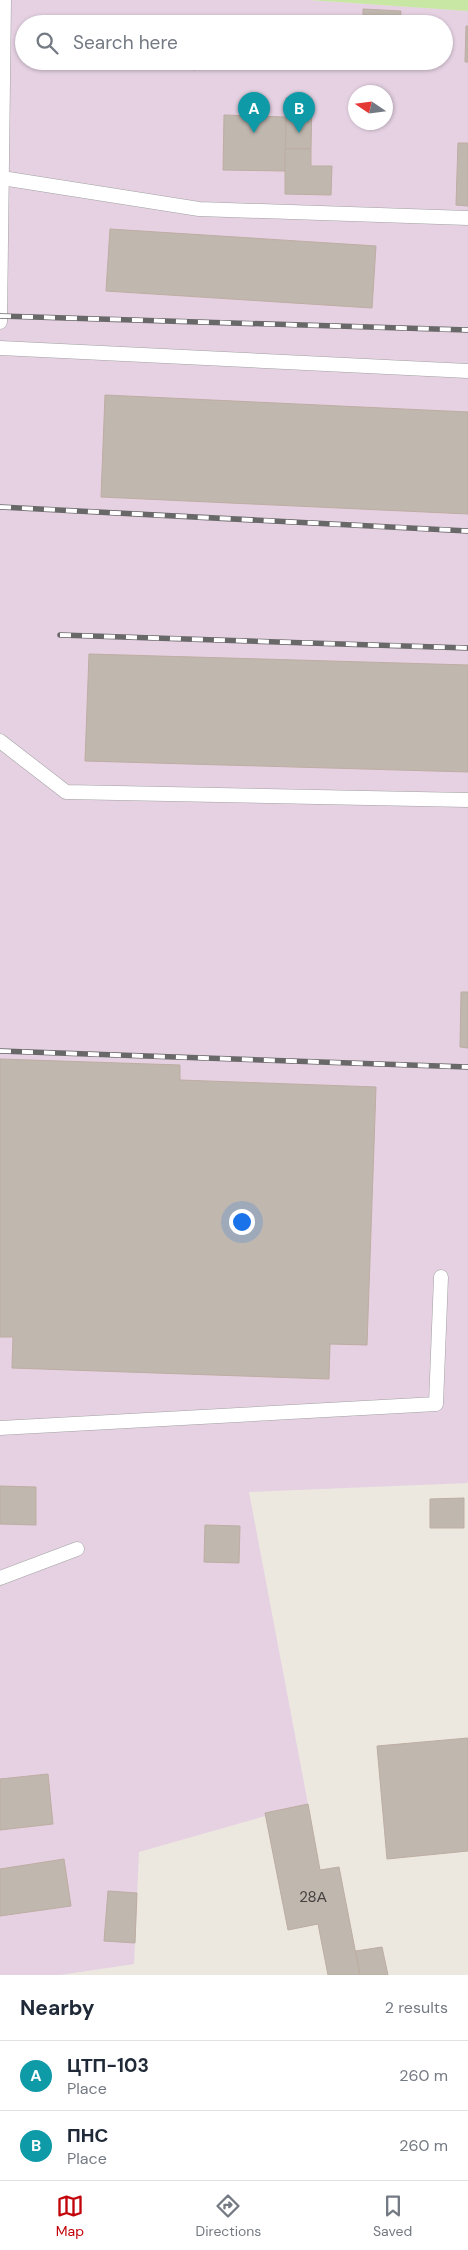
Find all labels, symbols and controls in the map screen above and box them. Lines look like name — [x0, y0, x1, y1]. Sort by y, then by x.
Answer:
search box — [15, 15, 453, 70]
icon: search — [33, 29, 61, 57]
text: Search here — [73, 30, 178, 55]
north arrow — [348, 85, 393, 130]
pin: A — [238, 92, 270, 133]
pin: B — [283, 92, 315, 133]
your location — [229, 1209, 255, 1235]
house number: 28А — [299, 1887, 327, 1907]
text: Nearby — [20, 1994, 94, 2022]
text: 2 results — [385, 1997, 448, 2018]
text: ЦТП-103 — [67, 2053, 149, 2078]
text: A — [30, 2065, 42, 2086]
text: 260 m — [399, 2065, 448, 2086]
text: Place — [67, 2078, 107, 2099]
text: ПНС — [67, 2123, 108, 2148]
text: B — [31, 2135, 41, 2156]
text: 260 m — [399, 2135, 448, 2156]
text: Place — [67, 2148, 107, 2169]
tab: Map — [56, 2192, 84, 2240]
tab: Directions — [196, 2192, 261, 2240]
tab: Saved — [373, 2192, 412, 2240]

